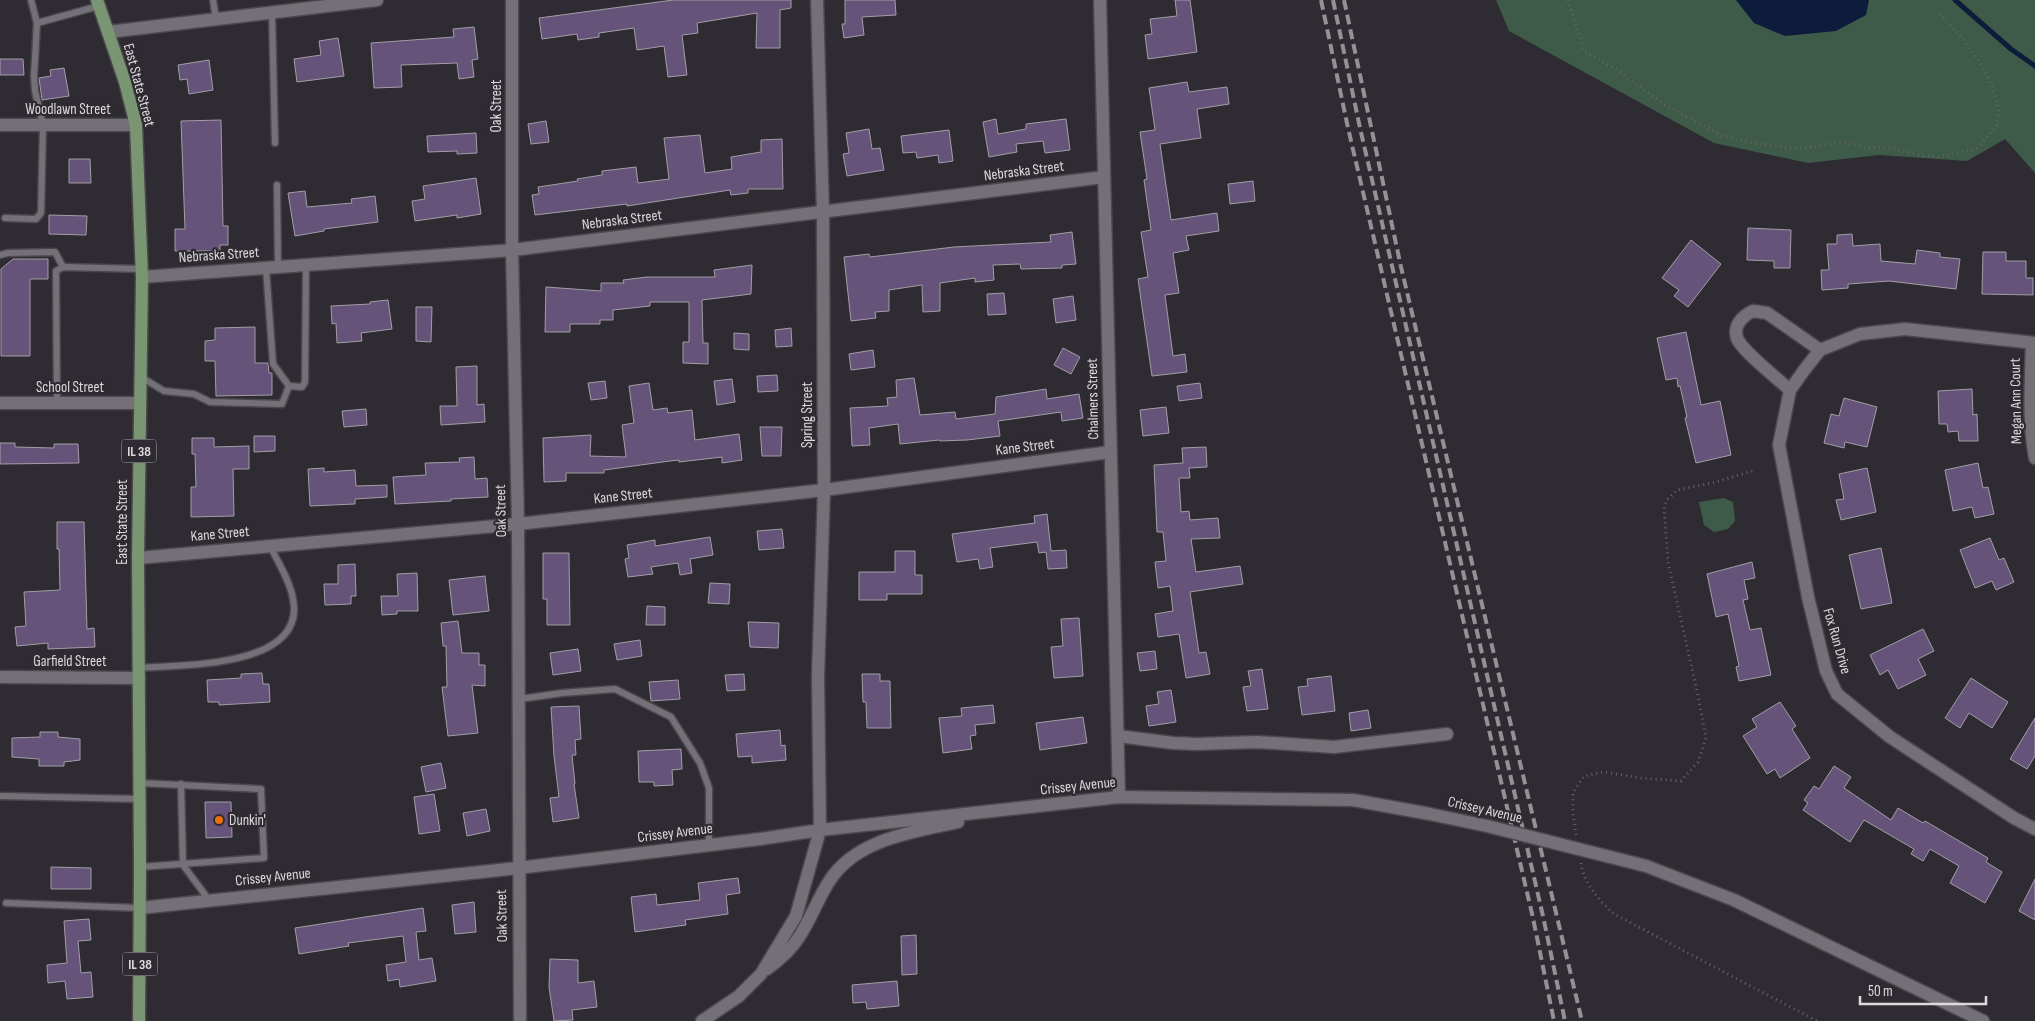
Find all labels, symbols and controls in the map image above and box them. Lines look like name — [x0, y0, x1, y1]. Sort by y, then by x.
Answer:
street label: East State Street — [119, 41, 159, 129]
street label: Oak Street — [487, 79, 506, 132]
street label: Woodlawn Street — [25, 100, 111, 119]
street label: Nebraska Street — [983, 157, 1066, 185]
street label: Nebraska Street — [581, 206, 664, 234]
street label: Nebraska Street — [178, 243, 260, 267]
street label: Megan Ann Court — [2006, 357, 2026, 444]
street label: Chalmers Street — [1083, 358, 1103, 440]
street label: School Street — [36, 378, 104, 397]
street label: Spring Street — [798, 381, 817, 448]
street label: Kane Street — [995, 434, 1056, 460]
road number: IL 38 — [122, 440, 156, 462]
street label: East State Street — [113, 479, 132, 565]
street label: Kane Street — [593, 483, 654, 509]
street label: Oak Street — [491, 484, 511, 538]
street label: Kane Street — [190, 522, 251, 546]
street label: Fox Run Drive — [1819, 606, 1855, 676]
street label: Garfield Street — [33, 652, 107, 671]
street label: Crissey Avenue — [1039, 773, 1117, 799]
street label: Crissey Avenue — [1446, 792, 1524, 828]
place label: Dunkin' — [229, 811, 266, 830]
marker: Dunkin' — [213, 814, 225, 826]
street label: Crissey Avenue — [636, 819, 714, 847]
street label: Crissey Avenue — [234, 864, 312, 890]
street label: Oak Street — [492, 889, 512, 943]
road number: IL 38 — [122, 952, 158, 976]
scale bar — [1860, 974, 1986, 1006]
text: 50 m — [1868, 982, 1893, 1001]

